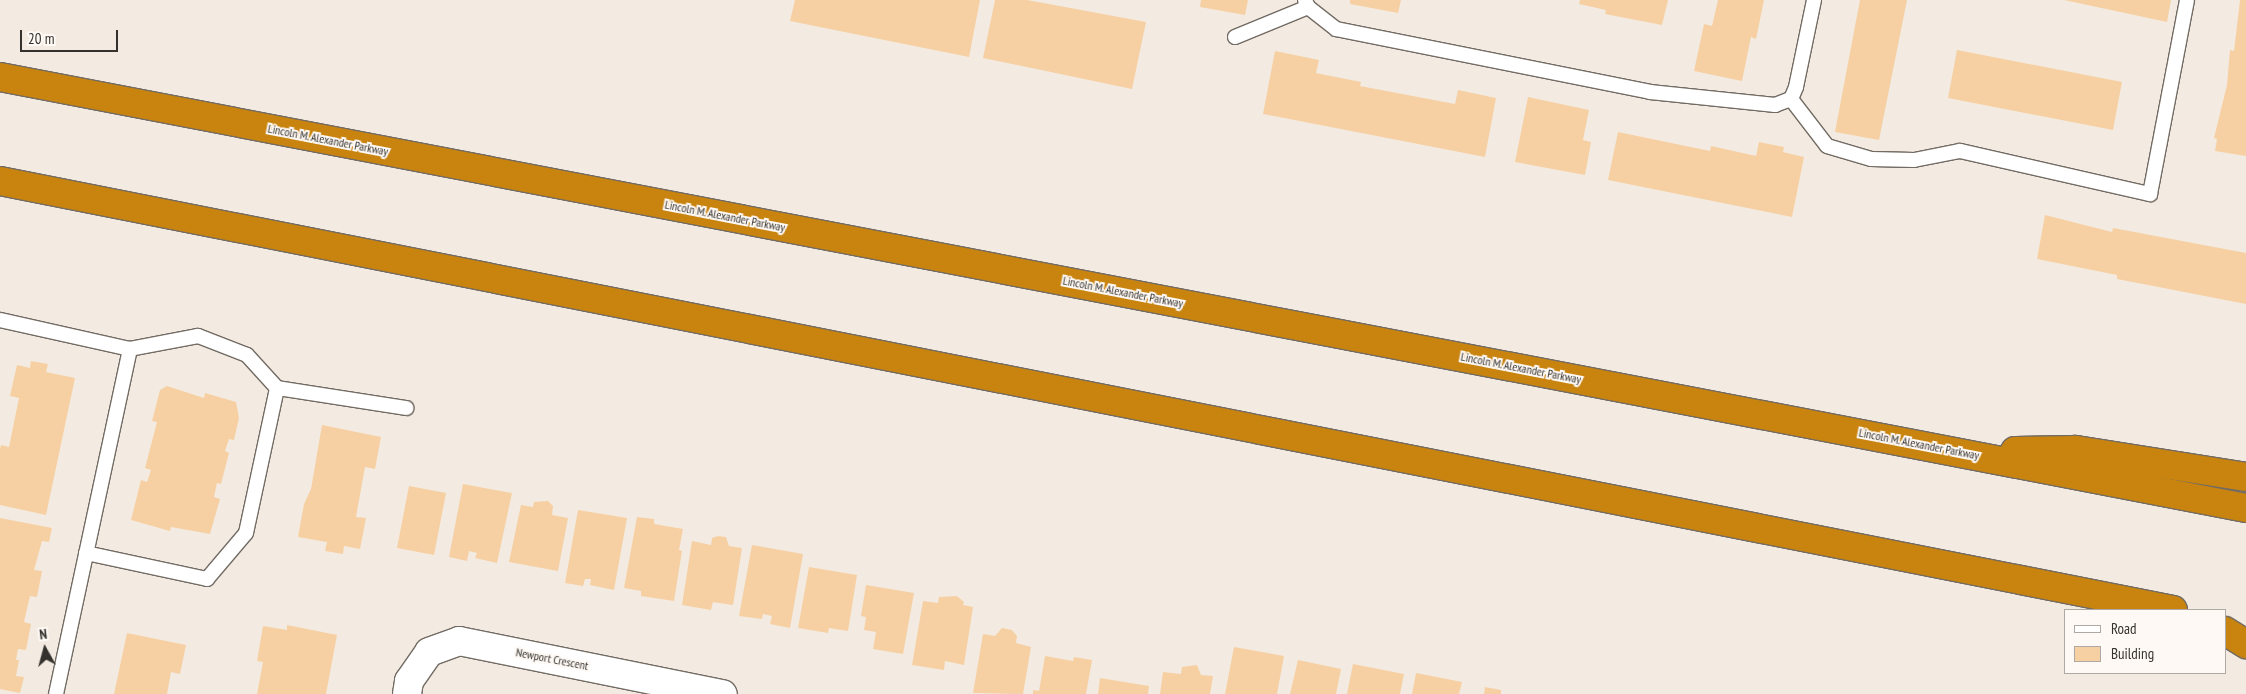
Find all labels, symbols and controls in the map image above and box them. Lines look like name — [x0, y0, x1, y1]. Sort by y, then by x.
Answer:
scale bar — [22, 20, 120, 52]
text: 20 m — [28, 29, 54, 48]
street label: Lincoln M. Alexander Parkway — [266, 121, 390, 159]
street label: Lincoln M. Alexander Parkway — [663, 197, 787, 235]
street label: Lincoln M. Alexander Parkway — [1061, 273, 1185, 311]
street label: Lincoln M. Alexander Parkway — [1459, 349, 1583, 387]
street label: Lincoln M. Alexander Parkway — [1857, 425, 1981, 463]
legend — [2064, 609, 2226, 674]
text: Road — [2111, 619, 2137, 638]
north arrow — [20, 624, 70, 674]
text: N — [38, 625, 48, 644]
text: Building — [2111, 644, 2154, 663]
street label: Newport Crescent — [515, 645, 589, 673]

